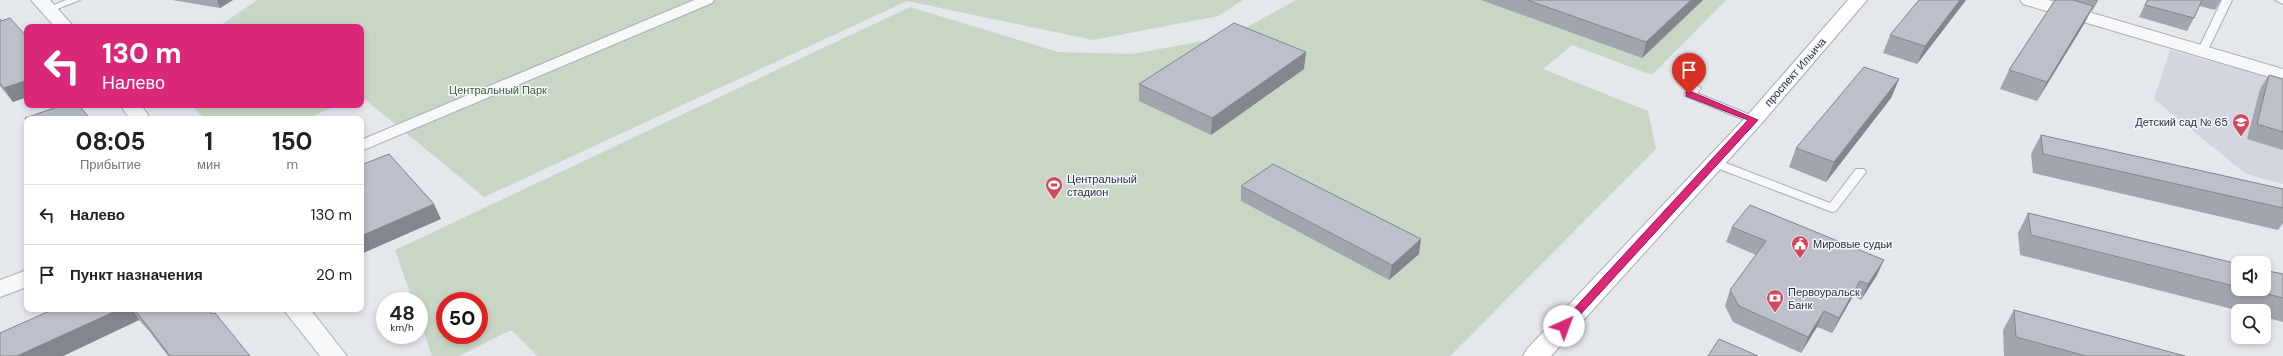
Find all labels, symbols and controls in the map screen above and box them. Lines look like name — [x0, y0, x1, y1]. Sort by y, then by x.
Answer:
street label: проспект Ильича — [1761, 34, 1829, 109]
text: 130 m — [102, 35, 182, 72]
icon: left — [36, 40, 88, 92]
pin — [1672, 53, 1706, 94]
icon: arrive — [1678, 59, 1700, 81]
text: Налево — [102, 71, 165, 95]
park label: Центральный Парк — [449, 83, 547, 97]
school or university icon: Детский сад № 65 — [2231, 112, 2251, 137]
place label: Детский сад № 65 — [2135, 115, 2228, 129]
text: 08:05 — [76, 126, 146, 157]
text: 1 — [204, 126, 213, 157]
text: 150 — [272, 126, 312, 157]
text: Прибытие — [80, 156, 141, 173]
text: мин — [197, 156, 220, 173]
text: m — [286, 156, 298, 173]
place label: Центральный стадион — [1067, 172, 1137, 199]
sports icon: Центральный стадион — [1044, 175, 1064, 200]
icon: left — [36, 204, 58, 226]
text: Налево — [70, 205, 125, 225]
text: 130 m — [311, 205, 352, 225]
public building icon: Мировые судьи — [1790, 234, 1810, 259]
place label: Мировые судьи — [1813, 237, 1892, 251]
map controls — [2231, 256, 2271, 344]
button: sound — [2231, 256, 2271, 296]
icon: arrive — [36, 264, 58, 286]
text: Пункт назначения — [70, 265, 203, 285]
text: 20 m — [316, 265, 352, 285]
place label: Первоуральск Банк — [1788, 285, 1860, 312]
bank icon: Первоуральск Банк — [1765, 288, 1785, 313]
speed limit sign: 50 — [436, 292, 488, 344]
text: 48 — [389, 300, 415, 326]
button: search — [2231, 304, 2271, 344]
position arrow — [1543, 305, 1585, 347]
text: km/h — [390, 321, 414, 334]

